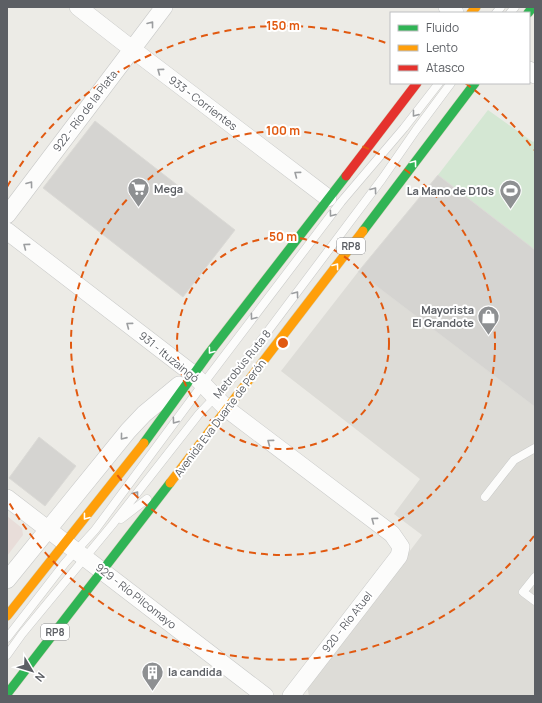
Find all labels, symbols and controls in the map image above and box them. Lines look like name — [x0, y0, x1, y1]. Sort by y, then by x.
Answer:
legend — [390, 12, 530, 84]
text: 150 m — [266, 17, 300, 34]
text: Fluido — [426, 19, 459, 36]
one-way arrow — [146, 22, 153, 29]
text: Lento — [426, 39, 458, 56]
text: Atasco — [426, 59, 465, 76]
street label: 922 - Río de la Plata — [49, 67, 120, 155]
one-way arrow — [157, 68, 164, 75]
street label: 933 - Corrientes — [166, 72, 241, 133]
one-way arrow — [412, 109, 419, 116]
text: 100 m — [266, 122, 300, 139]
one-way arrow — [410, 160, 417, 167]
one-way arrow — [294, 172, 301, 179]
supermarket icon: Mega — [126, 176, 152, 209]
sports icon: La Mano de D10s — [497, 178, 523, 211]
one-way arrow — [26, 181, 33, 188]
place label: Mega — [154, 181, 183, 196]
place label: La Mano de D10s — [407, 183, 494, 198]
one-way arrow — [369, 188, 376, 195]
one-way arrow — [329, 210, 337, 217]
text: 50 m — [269, 228, 297, 245]
road number: RP8 — [337, 238, 365, 254]
one-way arrow — [23, 243, 30, 250]
one-way arrow — [331, 264, 338, 271]
one-way arrow — [291, 292, 298, 299]
place label: Mayorista El Grandote — [412, 302, 474, 330]
shop icon: Mayorista El Grandote — [476, 303, 502, 336]
one-way arrow — [251, 313, 258, 320]
one-way arrow — [126, 322, 133, 329]
street label: Metrobús Ruta 8 — [209, 326, 274, 401]
street label: 931 - Ituzaingó — [136, 328, 203, 386]
centre of rings — [276, 336, 290, 350]
one-way arrow — [208, 346, 215, 353]
street label: Avenida Eva Duarte de Perón — [170, 356, 269, 480]
one-way arrow — [173, 417, 180, 424]
one-way arrow — [120, 433, 127, 440]
one-way arrow — [268, 439, 275, 446]
one-way arrow — [132, 492, 139, 499]
one-way arrow — [83, 512, 90, 519]
one-way arrow — [371, 517, 378, 525]
street label: 929 - Río Pilcomayo — [93, 559, 180, 632]
street label: 920 - Río Atuel — [318, 588, 375, 655]
road number: RP8 — [41, 624, 69, 640]
north arrow — [12, 651, 52, 691]
building icon: la candida — [140, 659, 166, 692]
place label: la candida — [168, 664, 222, 679]
text: N — [32, 670, 49, 685]

